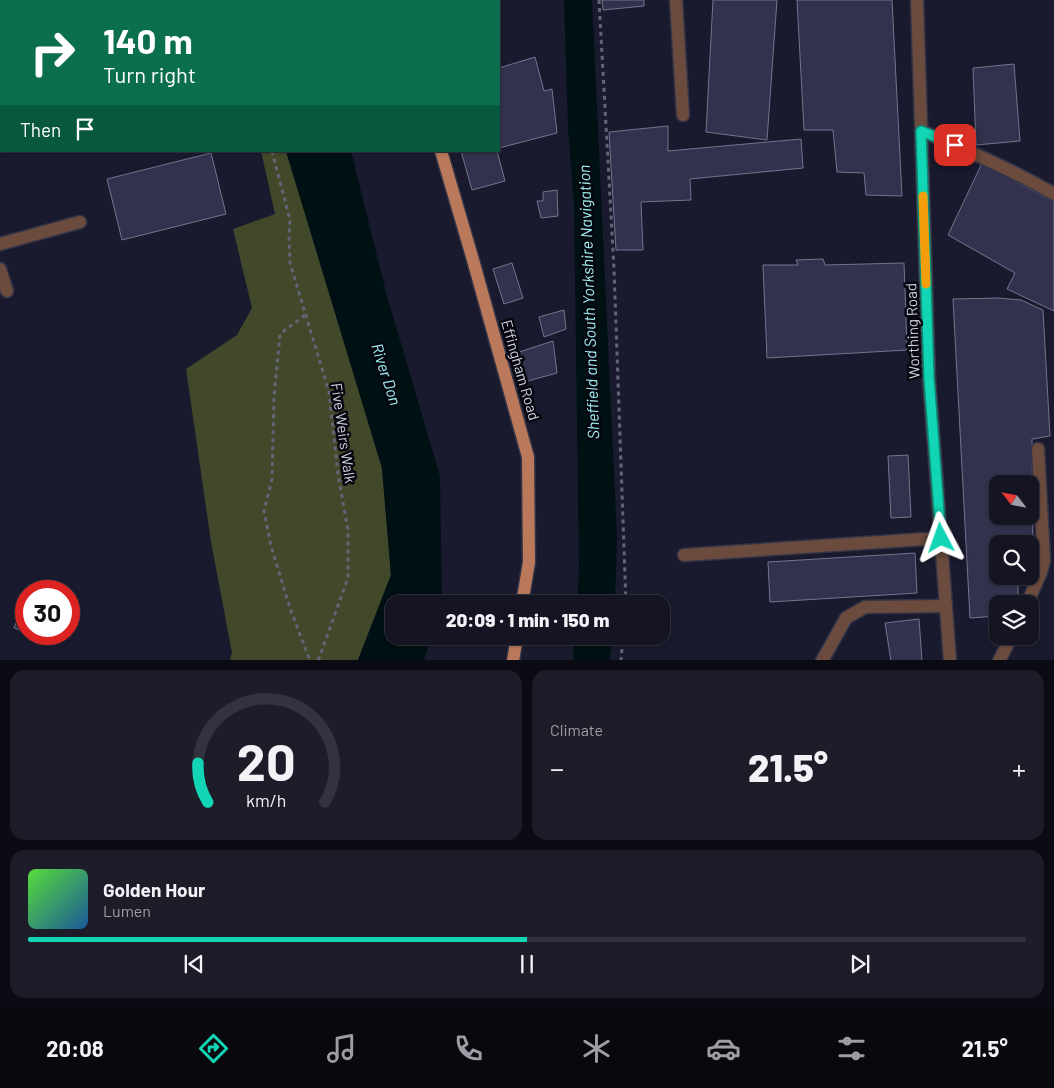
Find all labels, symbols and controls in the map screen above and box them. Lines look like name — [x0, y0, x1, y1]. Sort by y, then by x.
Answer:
text: 140 m — [103, 19, 193, 61]
icon: right — [20, 20, 85, 85]
text: Turn right — [103, 61, 196, 87]
icon: arrive — [71, 115, 99, 143]
text: Then — [20, 118, 61, 141]
pin — [934, 124, 976, 166]
icon: arrive — [941, 131, 969, 159]
water label: Sheffield and South Yorkshire Navigation — [574, 164, 602, 440]
street label: Worthing Road — [901, 283, 923, 379]
street label: Effingham Road — [498, 318, 544, 422]
water label: River Don — [368, 341, 406, 407]
street label: Five Weirs Walk — [328, 382, 360, 485]
north arrow — [989, 475, 1039, 525]
map controls — [989, 475, 1039, 645]
position arrow — [914, 511, 966, 563]
button: search — [989, 535, 1039, 585]
speed limit sign: 30 — [15, 580, 80, 645]
button: layers — [989, 595, 1039, 645]
text: 20:09 · 1 min · 150 m — [446, 608, 609, 631]
text: Climate — [550, 720, 603, 739]
text: 20 — [237, 729, 295, 791]
text: 21.5° — [748, 744, 828, 790]
text: − — [550, 751, 564, 785]
text: + — [1012, 751, 1026, 785]
text: km/h — [246, 789, 286, 811]
text: Golden Hour — [103, 878, 205, 901]
text: Lumen — [103, 901, 151, 920]
icon: previous — [180, 950, 208, 978]
icon: pause — [513, 950, 541, 978]
icon: next — [846, 950, 874, 978]
icon: directions — [196, 1031, 231, 1066]
icon: music — [324, 1031, 359, 1066]
icon: phone — [451, 1031, 486, 1066]
icon: climate — [579, 1031, 614, 1066]
icon: car — [706, 1031, 741, 1066]
icon: filters — [834, 1031, 869, 1066]
text: 20:08 — [46, 1035, 104, 1061]
text: 21.5° — [962, 1035, 1008, 1061]

